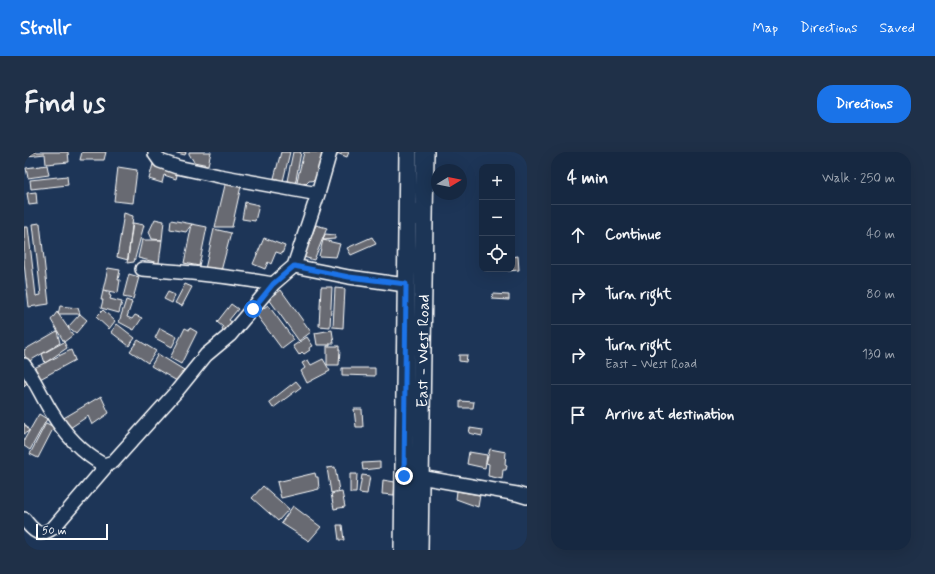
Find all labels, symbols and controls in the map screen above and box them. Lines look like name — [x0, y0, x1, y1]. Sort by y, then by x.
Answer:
text: Strollr — [20, 16, 71, 41]
text: Map — [752, 19, 778, 37]
text: Directions — [800, 19, 858, 37]
text: Saved — [880, 19, 915, 37]
button: Directions — [817, 85, 911, 123]
text: Find us — [24, 86, 105, 123]
north arrow — [431, 164, 467, 200]
map controls — [479, 164, 515, 272]
button: + — [479, 164, 515, 200]
text: 4 min — [567, 167, 608, 189]
text: Walk · 250 m — [822, 170, 895, 187]
button: − — [479, 200, 515, 236]
icon: ahead — [567, 224, 589, 246]
text: Continue — [605, 225, 661, 245]
text: 40 m — [866, 226, 895, 243]
button: locate — [479, 236, 515, 272]
icon: right — [567, 284, 589, 306]
text: Turn right — [605, 285, 672, 305]
text: 80 m — [866, 286, 895, 303]
street label: East - West Road — [412, 294, 435, 408]
route start — [244, 300, 262, 318]
text: Turn right — [605, 336, 672, 356]
icon: right — [567, 344, 589, 366]
text: 130 m — [862, 346, 895, 363]
text: East - West Road — [605, 356, 697, 373]
icon: arrive — [567, 404, 589, 426]
text: Arrive at destination — [605, 405, 734, 425]
route end — [395, 467, 413, 485]
scale bar — [36, 522, 108, 541]
text: 50 m — [42, 524, 67, 538]

